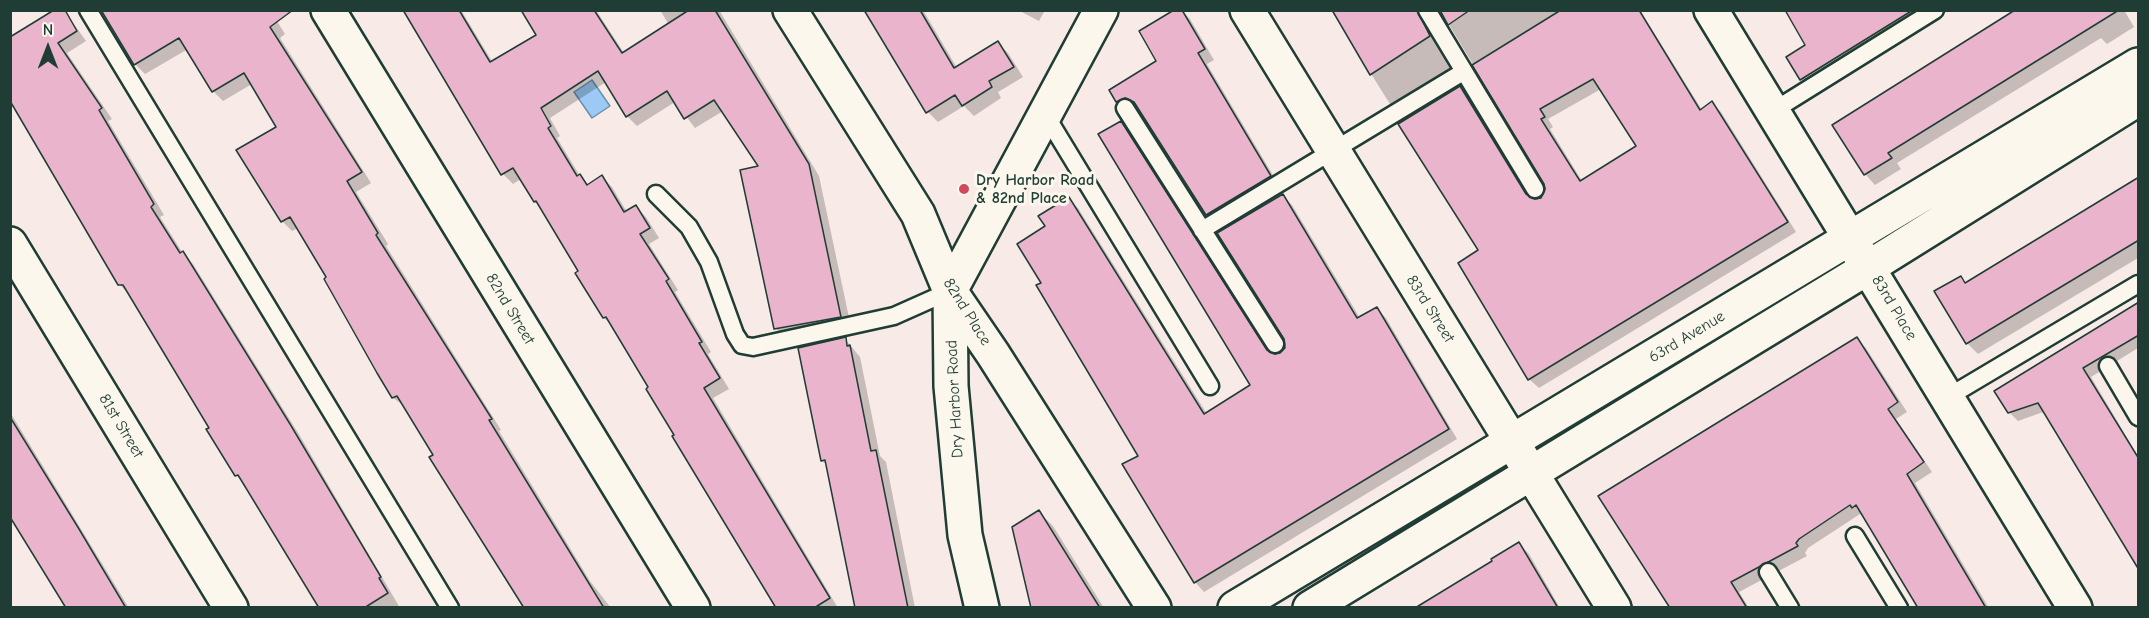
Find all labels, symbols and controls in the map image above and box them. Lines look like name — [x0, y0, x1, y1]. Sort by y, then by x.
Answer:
north arrow — [18, 18, 78, 78]
text: N — [43, 21, 53, 39]
place label: Dry Harbor Road & 82nd Place — [976, 170, 1094, 208]
marker: Dry Harbor Road & 82nd Place — [957, 182, 971, 196]
street label: 82nd Street — [481, 270, 539, 348]
street label: 83rd Street — [1402, 272, 1458, 346]
street label: 83rd Place — [1867, 272, 1921, 344]
street label: 82nd Place — [939, 275, 995, 349]
street label: 63rd Avenue — [1646, 307, 1728, 367]
street label: Dry Harbor Road — [942, 339, 968, 459]
street label: 81st Street — [94, 391, 148, 461]

